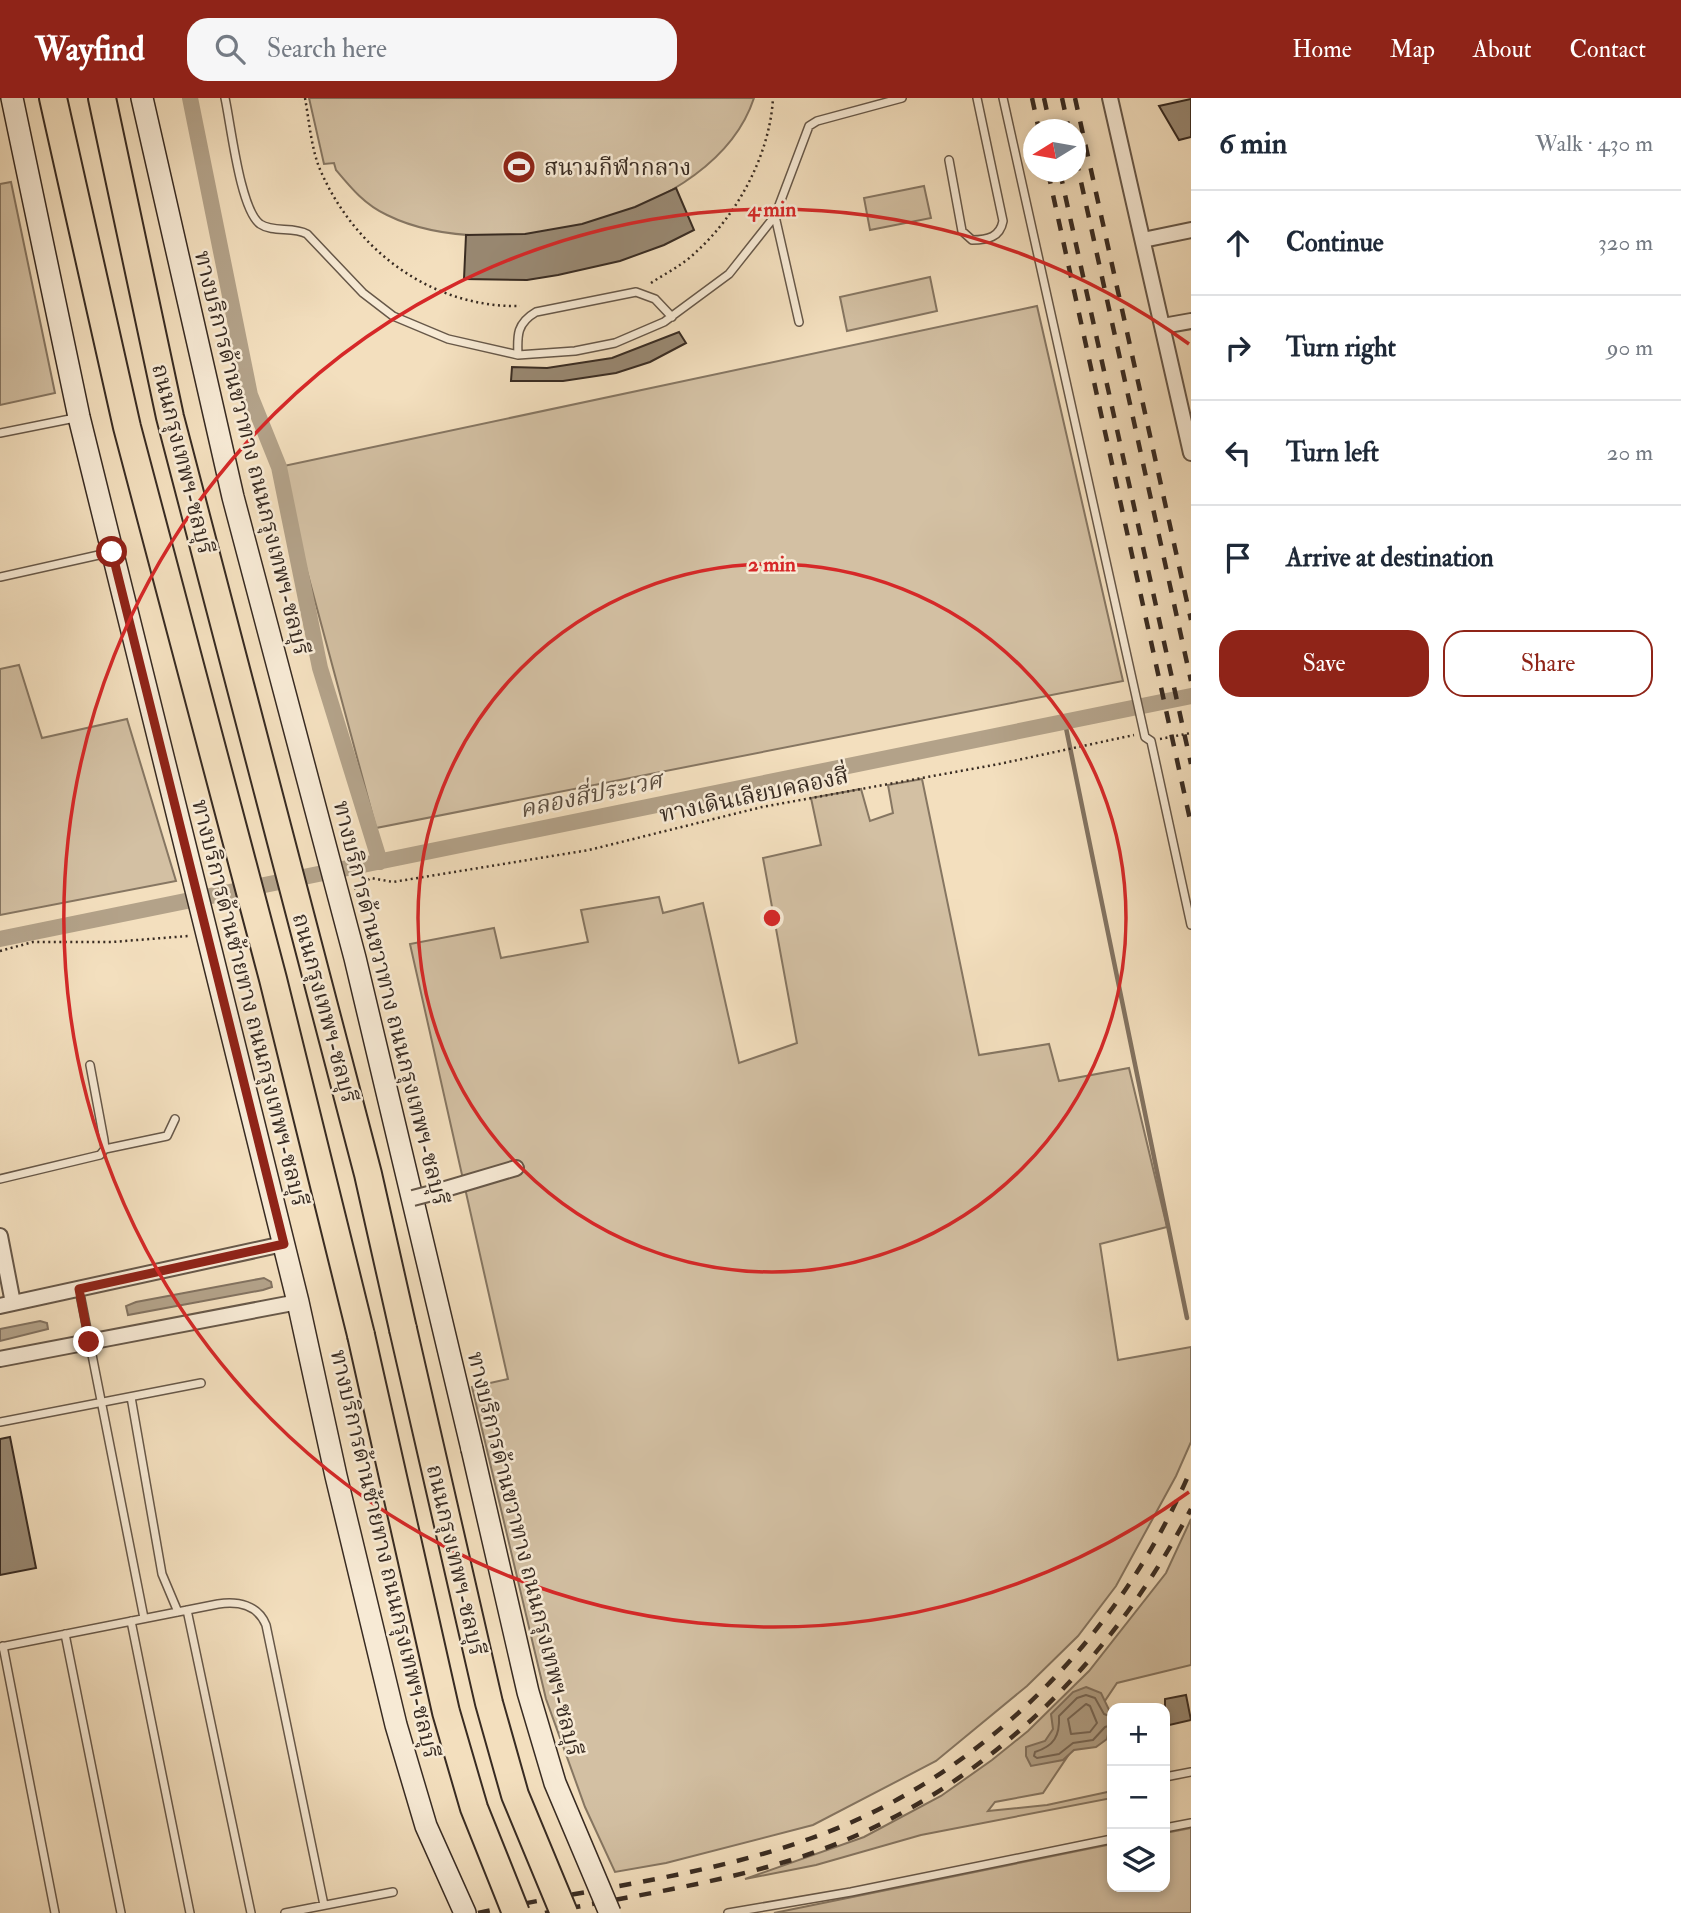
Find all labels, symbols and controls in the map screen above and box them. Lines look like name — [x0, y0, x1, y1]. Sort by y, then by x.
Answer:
search box — [187, 18, 677, 81]
text: Wayfind — [35, 29, 145, 70]
icon: search — [211, 30, 249, 68]
text: Search here — [267, 33, 387, 65]
text: Home — [1292, 34, 1352, 65]
text: Map — [1390, 34, 1435, 65]
text: About — [1473, 34, 1532, 65]
text: Contact — [1570, 34, 1646, 65]
north arrow — [1023, 119, 1086, 182]
text: 6 min — [1219, 125, 1287, 162]
text: Walk · 430 m — [1535, 129, 1653, 158]
sports icon: สนามกีฬากลาง — [500, 148, 538, 186]
place label: สนามกีฬากลาง — [544, 153, 691, 182]
text: 4 min — [747, 196, 796, 223]
icon: ahead — [1219, 224, 1257, 262]
text: Continue — [1286, 227, 1384, 259]
text: 320 m — [1598, 228, 1653, 257]
street label: ทางบริการด้านขวาทาง ถนนกรุงเทพฯ-ชลบุรี — [188, 248, 316, 658]
icon: right — [1219, 329, 1257, 367]
text: Turn right — [1286, 332, 1396, 364]
text: 90 m — [1607, 333, 1653, 362]
street label: ถนนกรุงเทพฯ-ชลบุรี — [145, 361, 221, 557]
icon: left — [1219, 434, 1257, 472]
text: Turn left — [1286, 437, 1379, 469]
text: 20 m — [1607, 438, 1653, 467]
route start — [96, 536, 127, 567]
icon: arrive — [1219, 539, 1257, 577]
text: Arrive at destination — [1286, 542, 1494, 574]
text: 2 min — [748, 551, 796, 578]
button: Save — [1219, 630, 1429, 697]
button: Share — [1443, 630, 1653, 697]
street label: ทางเดินเลียบคลองสี่ — [656, 758, 851, 829]
water label: คลองสี่ประเวศ — [516, 761, 669, 825]
street label: ทางบริการด้านซ้ายทาง ถนนกรุงเทพฯ-ชลบุรี — [185, 796, 315, 1210]
street label: ทางบริการด้านขวาทาง ถนนกรุงเทพฯ-ชลบุรี — [327, 798, 455, 1208]
centre of rings — [760, 906, 784, 930]
street label: ถนนกรุงเทพฯ-ชลบุรี — [286, 910, 364, 1106]
route end — [73, 1326, 104, 1357]
street label: ทางบริการด้านซ้ายทาง ถนนกรุงเทพฯ-ชลบุรี — [324, 1347, 446, 1761]
street label: ทางบริการด้านขวาทาง ถนนกรุงเทพฯ-ชลบุรี — [461, 1349, 589, 1759]
street label: ถนนกรุงเทพฯ-ชลบุรี — [420, 1462, 492, 1658]
map controls — [1107, 1703, 1170, 1892]
button: + — [1107, 1703, 1170, 1766]
button: − — [1107, 1766, 1170, 1829]
button: layers — [1107, 1829, 1170, 1892]

